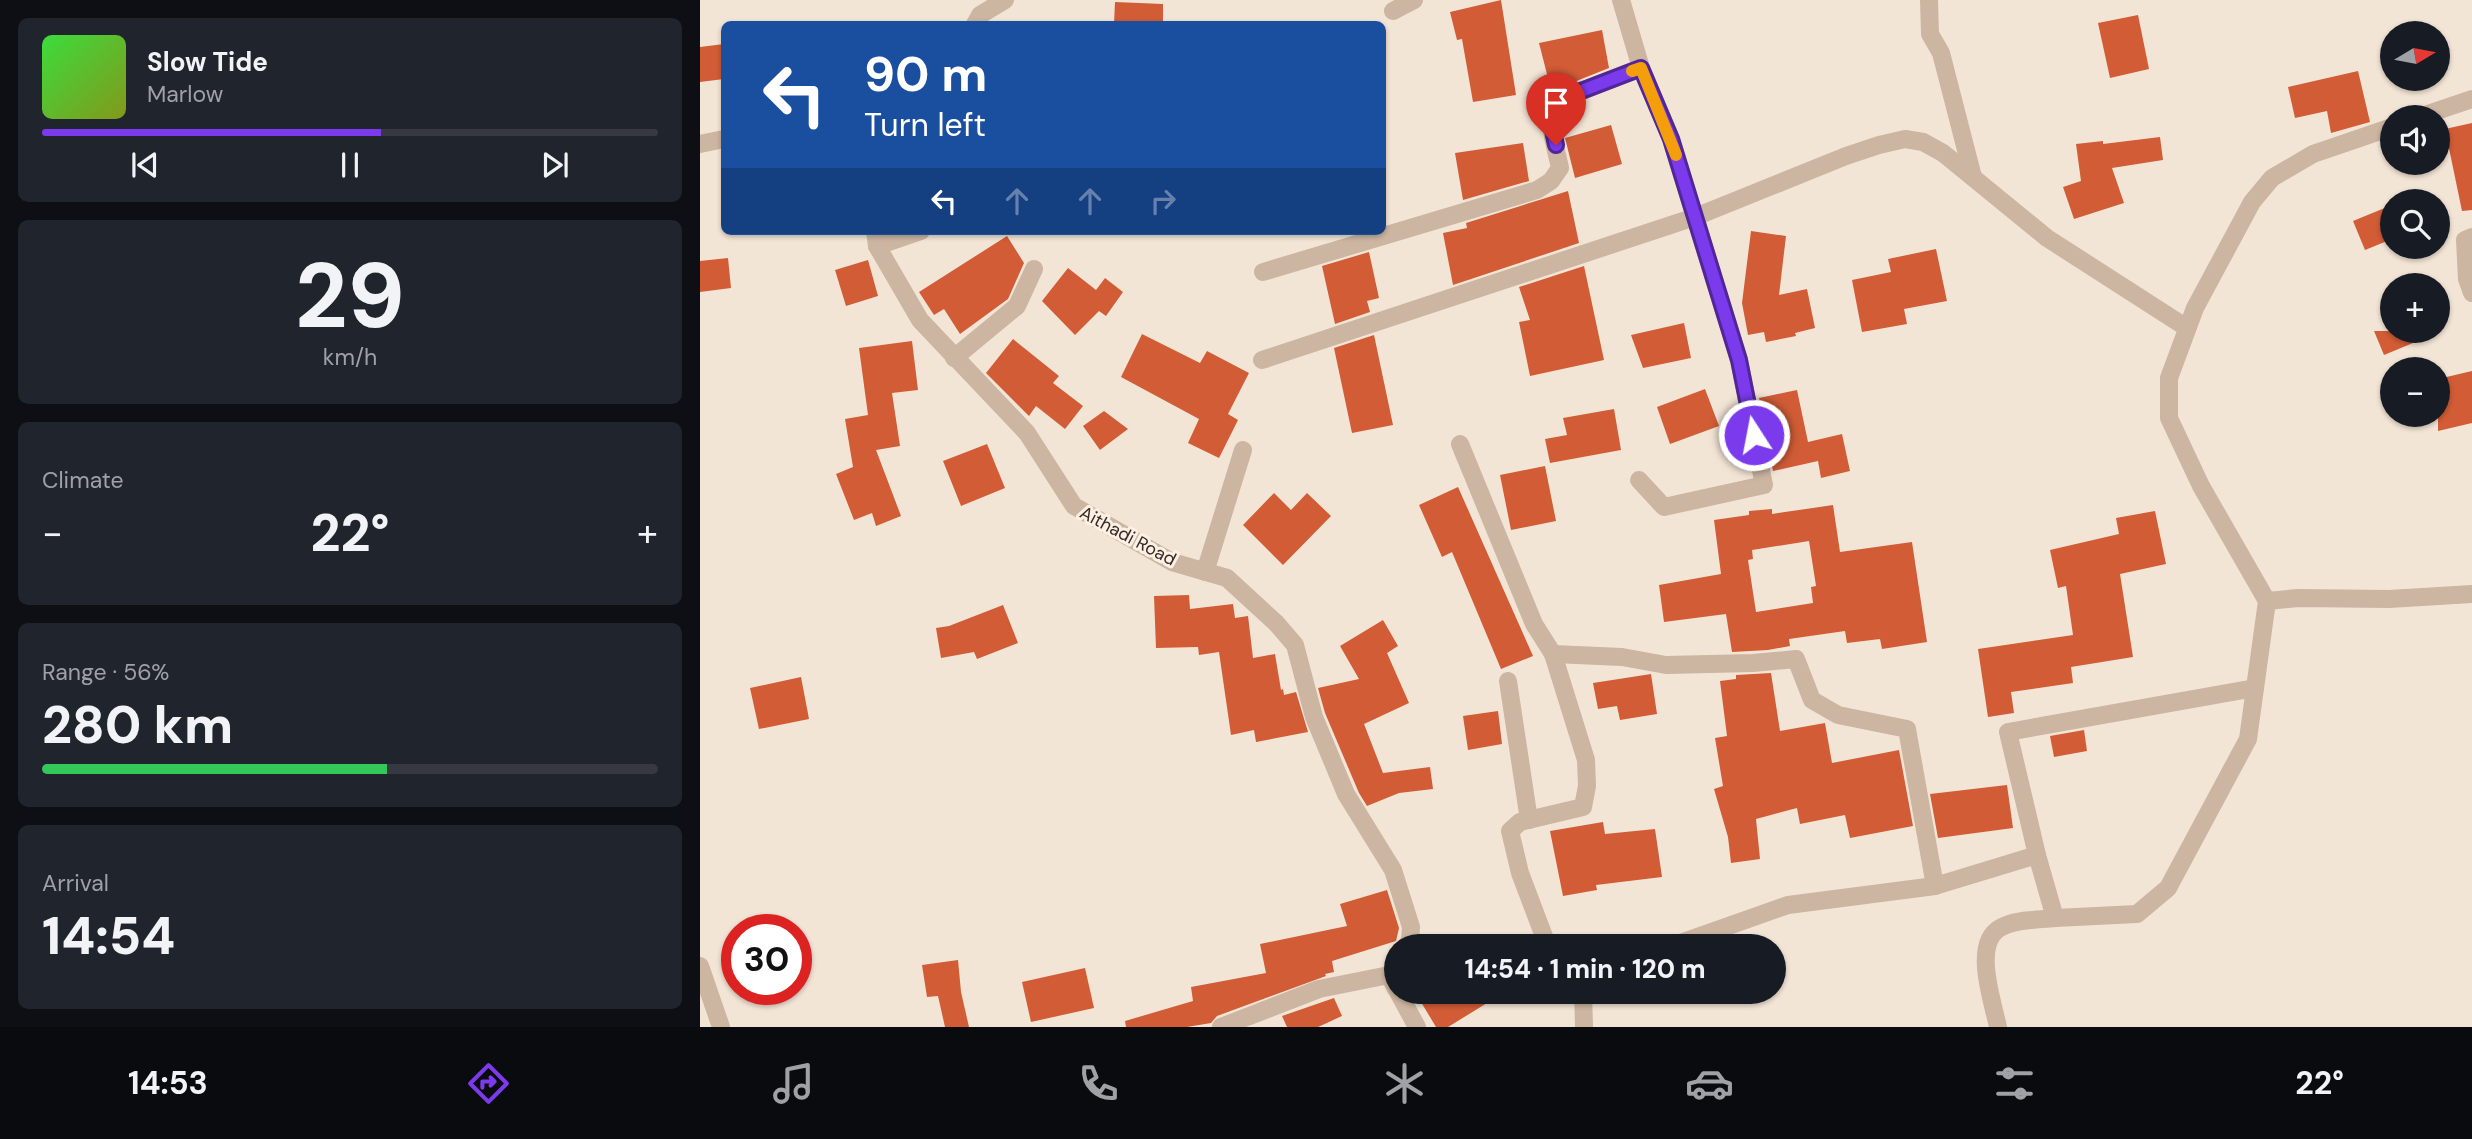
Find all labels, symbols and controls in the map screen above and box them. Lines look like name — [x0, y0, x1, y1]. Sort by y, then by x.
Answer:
north arrow — [2380, 21, 2450, 91]
map controls — [2380, 21, 2450, 427]
text: 90 m — [864, 42, 987, 106]
text: Slow Tide — [147, 45, 268, 79]
icon: left — [749, 49, 840, 140]
pin — [1526, 73, 1586, 145]
text: Marlow — [147, 79, 223, 109]
icon: arrive — [1537, 84, 1575, 122]
text: Turn left — [864, 104, 986, 146]
button: sound — [2380, 105, 2450, 175]
icon: previous — [126, 146, 164, 184]
icon: pause — [331, 146, 369, 184]
icon: next — [536, 146, 574, 184]
icon: left — [925, 182, 963, 220]
icon: ahead — [998, 182, 1036, 220]
icon: ahead — [1071, 182, 1109, 220]
icon: right — [1144, 182, 1182, 220]
button: search — [2380, 189, 2450, 259]
text: 29 — [295, 237, 405, 355]
button: + — [2380, 273, 2450, 343]
text: km/h — [323, 342, 377, 372]
button: − — [2380, 357, 2450, 427]
position arrow — [1717, 398, 1791, 472]
text: Climate — [42, 465, 124, 495]
text: 22° — [310, 499, 390, 567]
street label: Aithadi Road — [1076, 501, 1180, 571]
text: − — [42, 508, 63, 558]
text: + — [637, 508, 658, 558]
text: Range · 56% — [42, 657, 169, 687]
text: 280 km — [42, 691, 233, 759]
text: Arrival — [42, 868, 109, 898]
text: 14:54 — [42, 902, 175, 970]
speed limit sign: 30 — [721, 914, 812, 1005]
text: 14:54 · 1 min · 120 m — [1464, 952, 1706, 986]
icon: directions — [464, 1059, 513, 1108]
icon: music — [769, 1059, 818, 1108]
icon: phone — [1074, 1059, 1123, 1108]
icon: climate — [1380, 1059, 1429, 1108]
icon: car — [1685, 1059, 1734, 1108]
icon: filters — [1990, 1059, 2039, 1108]
text: 14:53 — [128, 1062, 208, 1104]
text: 22° — [2295, 1062, 2344, 1104]

